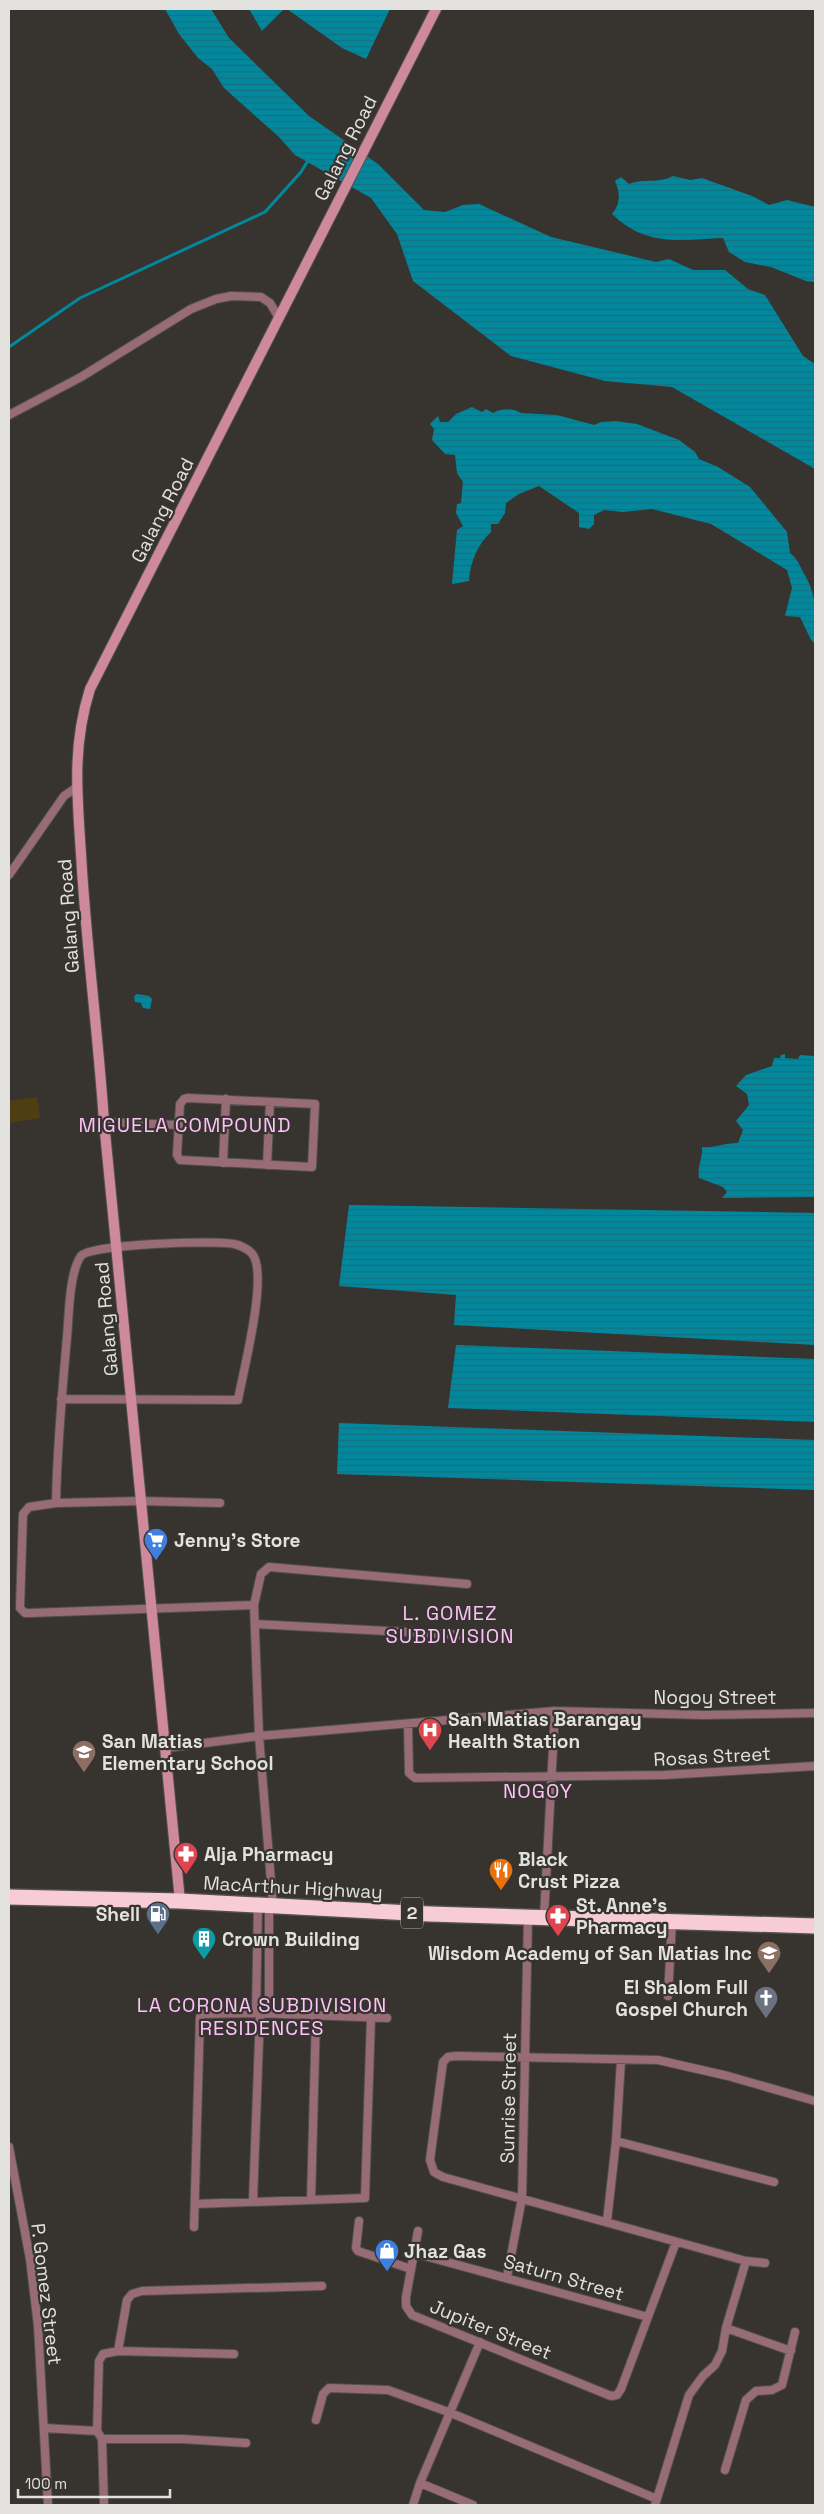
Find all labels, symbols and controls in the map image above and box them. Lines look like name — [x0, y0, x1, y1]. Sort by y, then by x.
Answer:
street label: Galang Road — [308, 92, 383, 205]
street label: Galang Road — [125, 454, 200, 567]
street label: Galang Road — [52, 858, 85, 974]
district label: MIGUELA COMPOUND — [78, 1112, 292, 1138]
street label: Galang Road — [89, 1261, 124, 1377]
supermarket icon: Jenny's Store — [143, 1527, 169, 1561]
place label: Jenny's Store — [174, 1528, 301, 1553]
district label: L. GOMEZ SUBDIVISION — [386, 1600, 515, 1649]
street label: Nogoy Street — [654, 1685, 776, 1710]
place label: San Matias Barangay Health Station — [448, 1707, 642, 1754]
hospital icon: San Matias Barangay Health Station — [417, 1717, 443, 1751]
place label: San Matias Elementary School — [102, 1729, 274, 1776]
school or university icon: San Matias Elementary School — [71, 1739, 97, 1773]
street label: Rosas Street — [653, 1741, 771, 1772]
district label: NOGOY — [503, 1778, 573, 1804]
pharmacy icon: Alja Pharmacy — [173, 1841, 199, 1875]
place label: Alja Pharmacy — [204, 1842, 334, 1867]
place label: Black Crust Pizza — [518, 1847, 620, 1894]
restaurant icon: Black Crust Pizza — [488, 1857, 514, 1891]
street label: MacArthur Highway — [203, 1870, 383, 1905]
place label: St. Anne's Pharmacy — [576, 1893, 668, 1940]
road number: 2 — [401, 1898, 423, 1929]
fuel station icon: Shell — [145, 1901, 171, 1935]
place label: Shell — [96, 1902, 140, 1927]
pharmacy icon: St. Anne's Pharmacy — [545, 1903, 571, 1937]
building icon: Crown Building — [191, 1926, 217, 1960]
place label: Crown Building — [222, 1927, 360, 1952]
school or university icon: Wisdom Academy of San Matias Inc — [756, 1940, 782, 1974]
place label: Wisdom Academy of San Matias Inc — [428, 1941, 752, 1966]
place label: El Shalom Full Gospel Church — [615, 1975, 748, 2022]
church icon: El Shalom Full Gospel Church — [753, 1985, 779, 2019]
district label: LA CORONA SUBDIVISION RESIDENCES — [137, 1992, 387, 2041]
street label: Sunrise Street — [495, 2032, 522, 2164]
street label: P. Gomez Street — [25, 2222, 68, 2366]
shop icon: Jhaz Gas — [374, 2238, 400, 2272]
place label: Jhaz Gas — [404, 2239, 486, 2264]
street label: Saturn Street — [501, 2248, 627, 2307]
street label: Jupiter Street — [426, 2294, 555, 2365]
scale bar — [18, 2466, 170, 2498]
text: 100 m — [25, 2474, 67, 2493]

